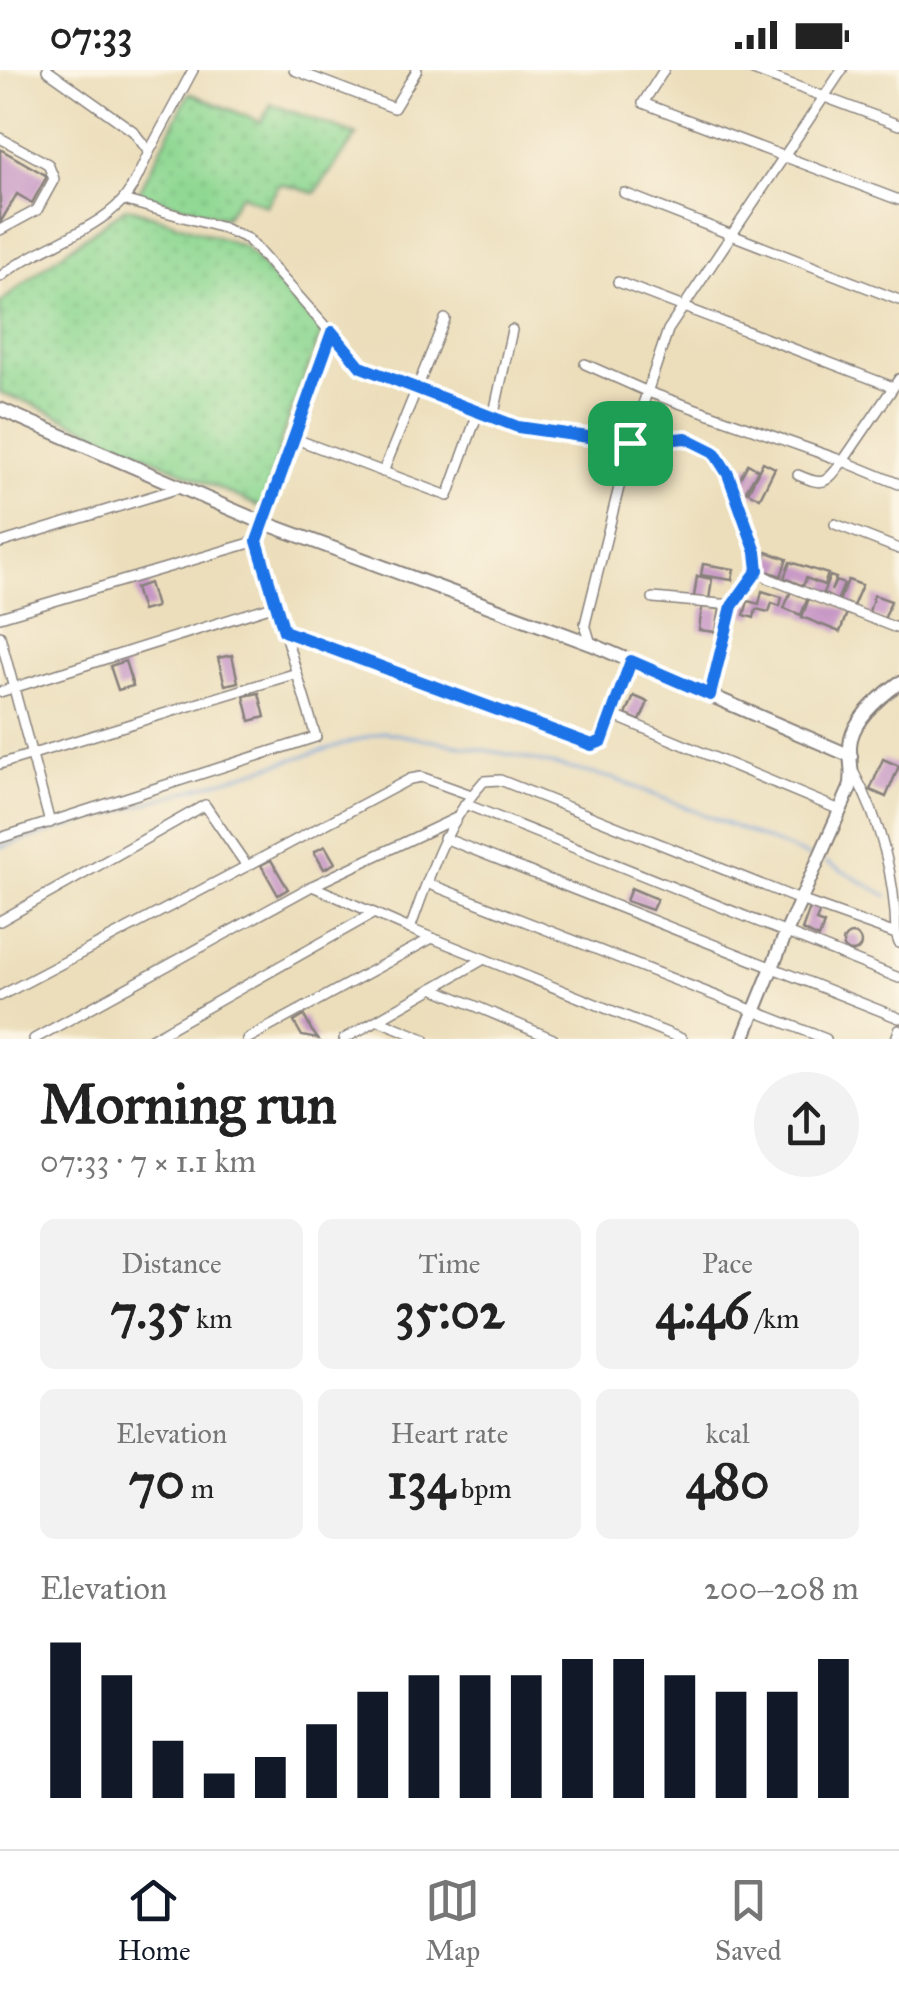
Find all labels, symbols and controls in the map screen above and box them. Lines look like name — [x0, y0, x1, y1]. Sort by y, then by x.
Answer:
text: 07:33 — [50, 12, 132, 58]
pin — [588, 401, 673, 486]
icon: arrive — [603, 416, 658, 471]
text: Morning run — [40, 1071, 337, 1138]
button: share — [754, 1072, 859, 1177]
text: 07:33 · 7 × 1.1 km — [40, 1142, 256, 1181]
text: Distance — [121, 1246, 222, 1281]
text: Time — [419, 1246, 481, 1281]
text: Pace — [702, 1246, 753, 1281]
text: 7.35 — [110, 1281, 190, 1342]
text: 35:02 — [395, 1281, 504, 1342]
text: 4:46 — [655, 1281, 749, 1342]
text: km — [190, 1301, 233, 1336]
text: /km — [749, 1301, 800, 1336]
text: Elevation — [116, 1416, 227, 1451]
text: Heart rate — [391, 1416, 508, 1451]
text: kcal — [705, 1416, 750, 1451]
text: 70 — [129, 1451, 185, 1512]
text: 134 — [387, 1451, 455, 1512]
text: 480 — [686, 1451, 769, 1512]
text: m — [185, 1471, 214, 1506]
text: bpm — [455, 1471, 512, 1506]
text: Elevation — [40, 1569, 167, 1608]
text: 200–208 m — [704, 1569, 859, 1608]
tab: Home — [117, 1873, 191, 1968]
tab: Map — [425, 1873, 480, 1968]
tab: Saved — [715, 1873, 782, 1968]

